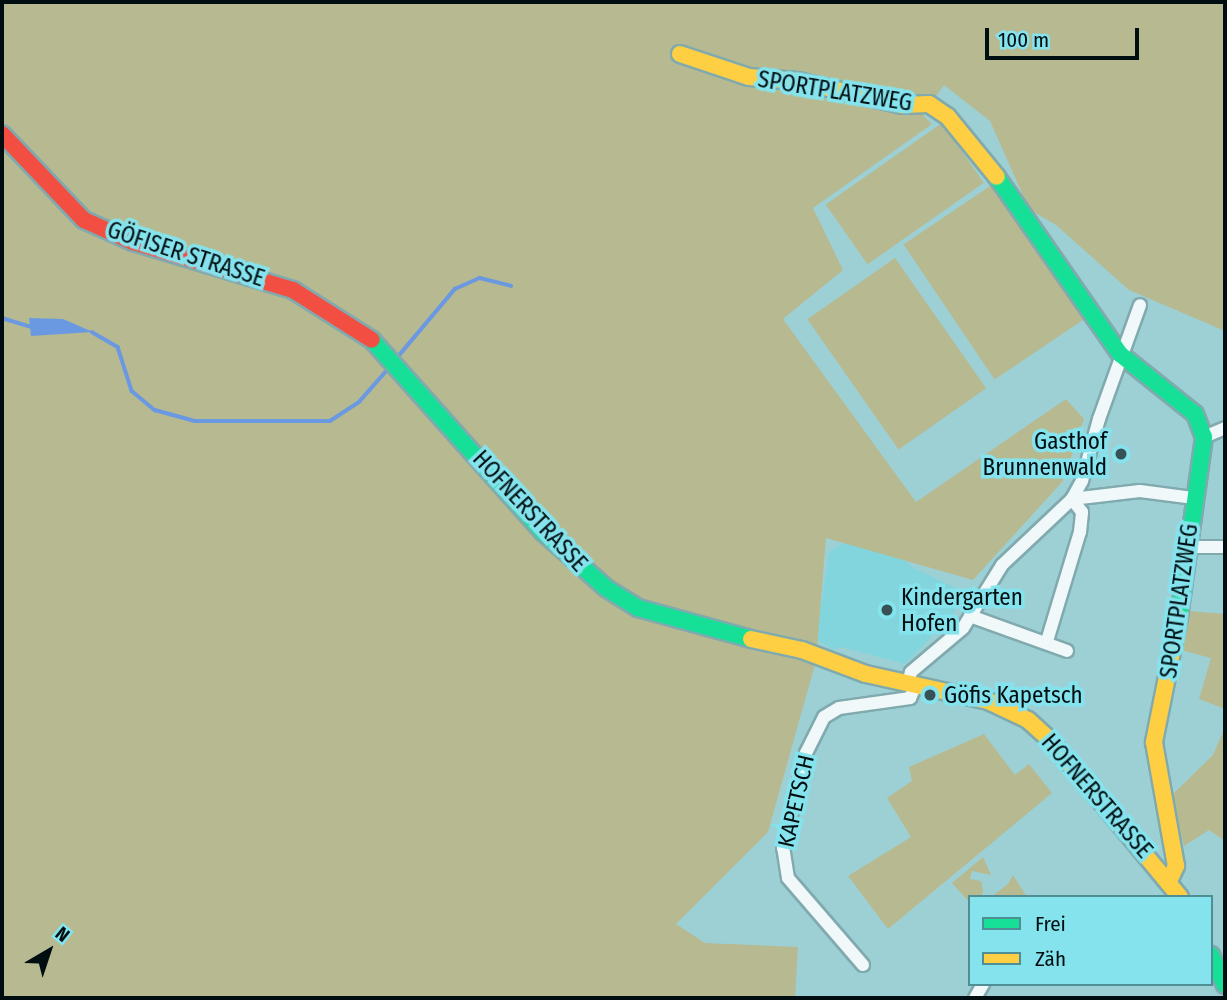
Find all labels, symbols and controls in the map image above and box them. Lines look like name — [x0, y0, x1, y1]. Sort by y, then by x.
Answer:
scale bar — [989, 14, 1143, 58]
text: 100 m — [998, 27, 1049, 53]
street label: SPORTPLATZWEG — [756, 65, 914, 117]
street label: GÖFISER STRASSE — [104, 216, 268, 292]
place label: Gasthof Brunnenwald — [983, 427, 1107, 481]
street label: HOFNERSTRASSE — [467, 445, 593, 577]
marker: Gasthof Brunnenwald — [1113, 446, 1129, 462]
street label: SPORTPLATZWEG — [1154, 522, 1204, 680]
place label: Kindergarten Hofen — [901, 583, 1023, 637]
marker: Kindergarten Hofen — [879, 602, 895, 618]
place label: Göfis Kapetsch — [944, 681, 1083, 709]
marker: Göfis Kapetsch — [922, 687, 938, 703]
street label: HOFNERSTRASSE — [1036, 728, 1158, 864]
street label: KAPETSCH — [772, 752, 820, 850]
legend — [968, 895, 1213, 986]
text: Frei — [1035, 911, 1066, 937]
north arrow — [14, 916, 84, 986]
text: N — [51, 922, 74, 947]
text: Zäh — [1035, 946, 1066, 972]

